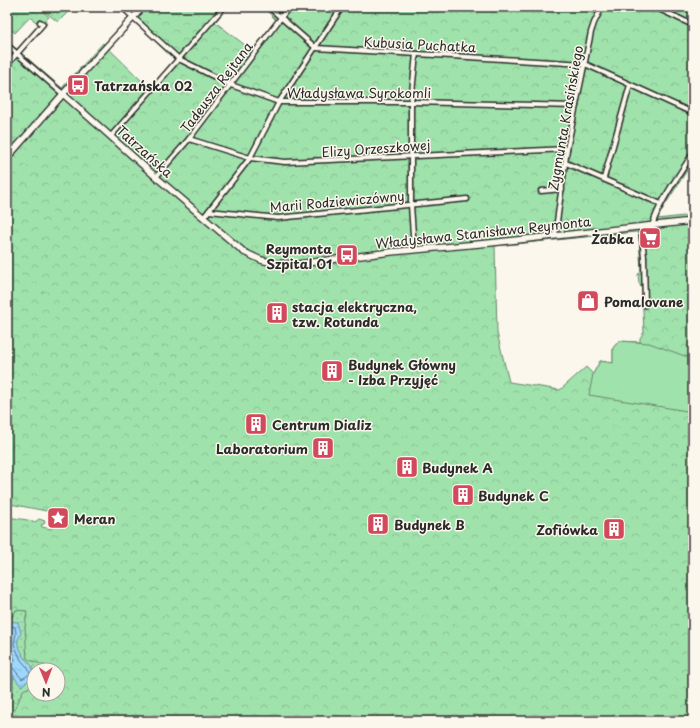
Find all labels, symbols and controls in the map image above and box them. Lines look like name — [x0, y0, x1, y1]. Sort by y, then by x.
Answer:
street label: Kubusia Puchatka — [363, 32, 478, 56]
street label: Tadeusza Rejtana — [175, 37, 257, 136]
street label: Zygmunta Krasińskiego — [543, 44, 587, 192]
bus stop icon: Tatrzańska 02 — [65, 72, 91, 98]
place label: Tatrzańska 02 — [94, 76, 193, 95]
street label: Władysława Syrokomli — [287, 83, 431, 102]
street label: Tatrzańska — [113, 121, 178, 182]
street label: Elizy Orzeszkowej — [321, 135, 431, 161]
street label: Marii Rodziewiczówny — [269, 186, 405, 216]
street label: Władysława Stanisława Reymonta — [374, 211, 593, 253]
supermarket icon: Żabka — [637, 225, 663, 251]
place label: Żabka — [591, 229, 634, 248]
place label: Reymonta Szpital 01 — [266, 239, 332, 273]
bus stop icon: Reymonta Szpital 01 — [334, 242, 360, 268]
shop icon: Pomalovane — [575, 288, 601, 314]
place label: Pomalovane — [604, 292, 684, 311]
place label: stacja elektryczna, tzw. Rotunda — [292, 297, 417, 331]
building icon: stacja elektryczna, tzw. Rotunda — [264, 300, 290, 326]
place label: Budynek Główny - Izba Przyjęć — [348, 355, 456, 389]
building icon: Budynek Główny - Izba Przyjęć — [319, 358, 345, 384]
building icon: Centrum Dializ — [243, 411, 269, 437]
place label: Centrum Dializ — [272, 415, 372, 434]
building icon: Laboratorium — [310, 435, 336, 461]
place label: Laboratorium — [216, 439, 308, 458]
building icon: Budynek A — [394, 454, 420, 480]
place label: Budynek A — [422, 458, 493, 477]
building icon: Budynek C — [450, 482, 476, 508]
place label: Budynek C — [478, 486, 549, 505]
place icon: Meran — [45, 505, 71, 531]
place label: Meran — [74, 509, 116, 528]
building icon: Budynek B — [365, 511, 391, 537]
place label: Budynek B — [394, 515, 465, 534]
building icon: Zofiówka — [601, 516, 627, 542]
place label: Zofiówka — [536, 520, 598, 539]
north arrow — [26, 662, 66, 702]
text: N — [41, 684, 51, 701]

